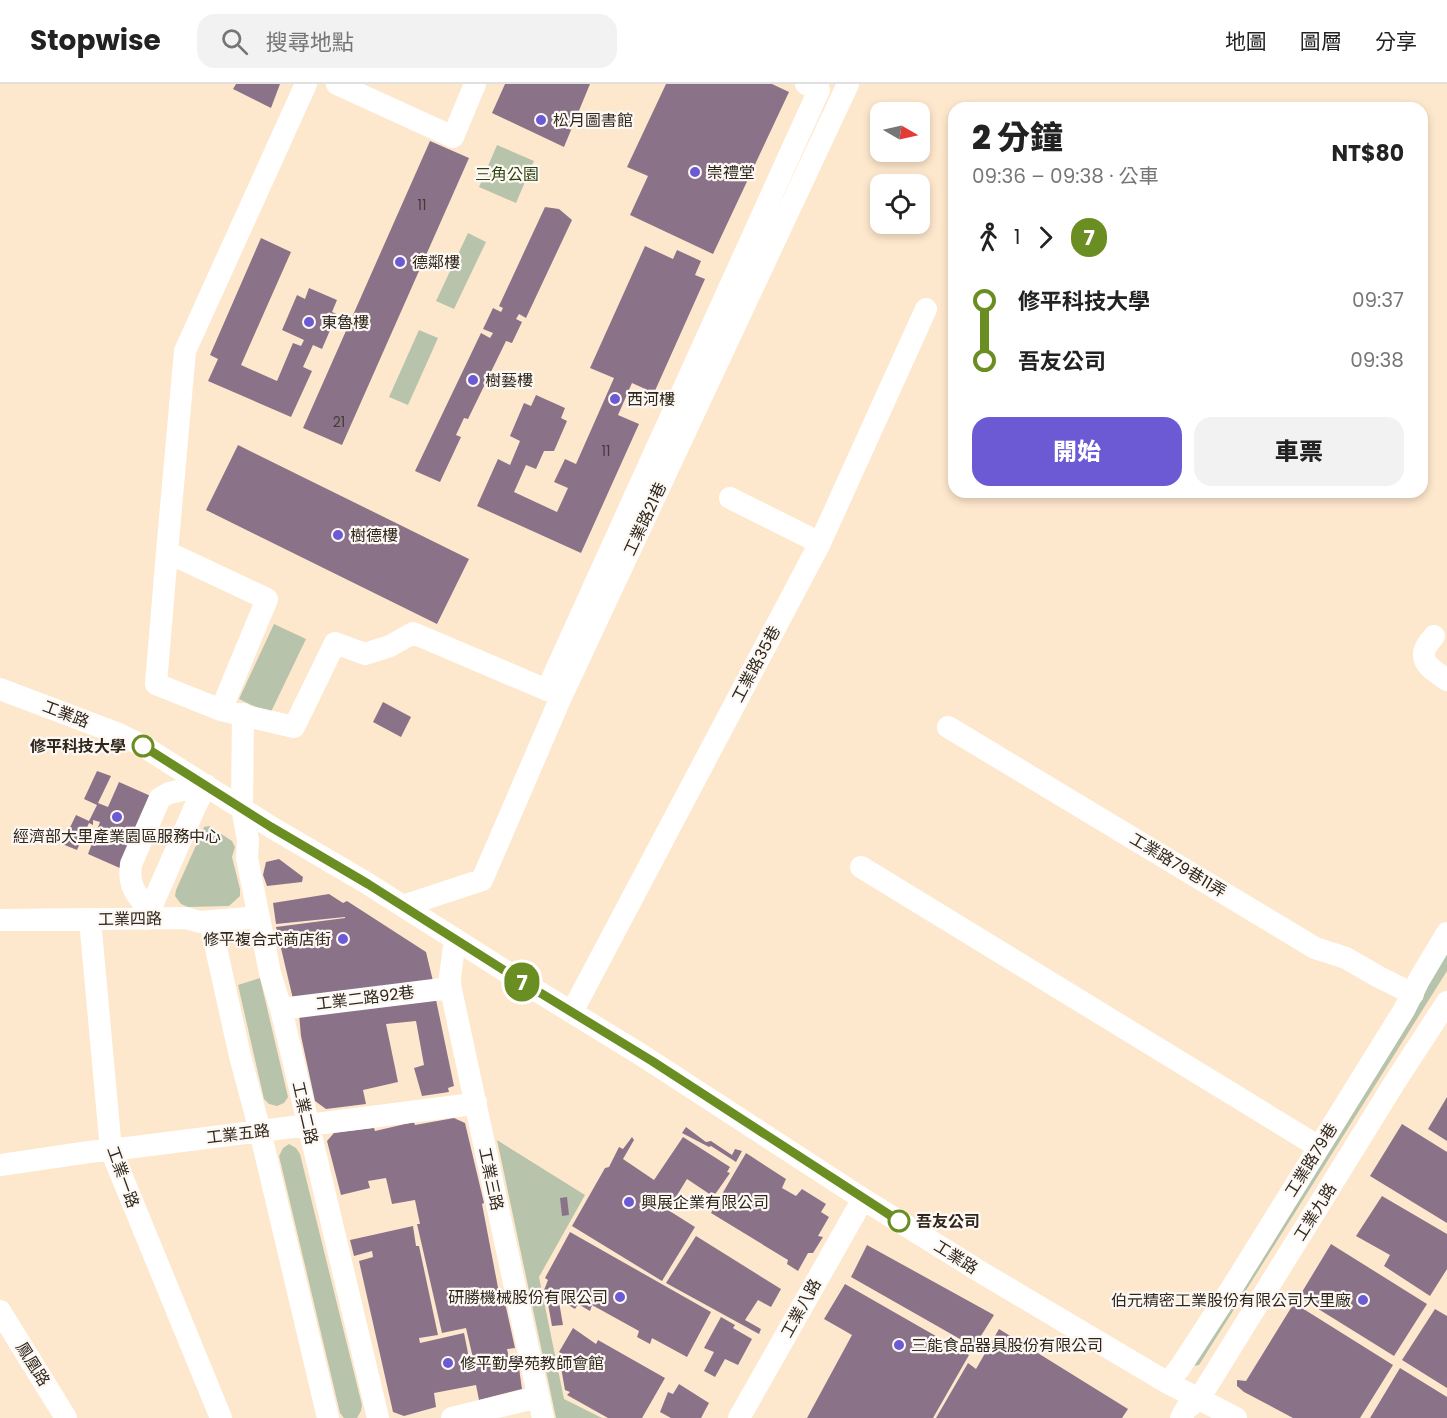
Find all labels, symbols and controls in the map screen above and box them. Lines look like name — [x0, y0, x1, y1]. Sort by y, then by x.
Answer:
search box — [197, 14, 617, 68]
text: Stopwise — [30, 21, 161, 60]
icon: search — [218, 25, 251, 58]
text: 搜尋地點 — [266, 27, 354, 58]
text: 地圖 — [1225, 27, 1267, 56]
text: 圖層 — [1300, 27, 1342, 56]
text: 分享 — [1375, 27, 1417, 56]
north arrow — [870, 102, 930, 162]
map controls — [870, 102, 930, 234]
place label: 松月圖書館 — [553, 109, 633, 132]
marker: 松月圖書館 — [534, 113, 548, 127]
text: 2 分鐘 — [972, 114, 1063, 161]
text: NT$80 — [1331, 138, 1404, 169]
place label: 崇禮堂 — [707, 161, 755, 184]
text: 09:36 – 09:38 · 公車 — [972, 162, 1159, 190]
park label: 三角公園 — [475, 163, 539, 186]
marker: 崇禮堂 — [688, 165, 702, 179]
button: locate — [870, 174, 930, 234]
house number: 11 — [418, 195, 426, 215]
icon: walk — [972, 221, 1005, 254]
icon: forward — [1029, 221, 1062, 254]
text: 1 — [1014, 223, 1020, 251]
text: 7 — [1083, 223, 1095, 252]
place label: 德鄰樓 — [412, 251, 460, 274]
marker: 德鄰樓 — [393, 255, 407, 269]
text: 修平科技大學 — [1018, 286, 1150, 317]
text: 09:37 — [1352, 286, 1404, 314]
place label: 東魯樓 — [321, 311, 369, 334]
marker: 東魯樓 — [302, 315, 316, 329]
text: 吾友公司 — [1018, 346, 1106, 377]
text: 09:38 — [1350, 346, 1404, 374]
place label: 樹藝樓 — [485, 369, 533, 392]
marker: 樹藝樓 — [466, 373, 480, 387]
place label: 西河樓 — [627, 388, 675, 411]
marker: 西河樓 — [608, 392, 622, 406]
house number: 21 — [333, 412, 345, 432]
button: 開始 — [972, 417, 1182, 486]
button: 車票 — [1194, 417, 1404, 486]
house number: 11 — [602, 441, 610, 461]
street label: 工業路21巷 — [618, 479, 672, 559]
place label: 樹德樓 — [350, 524, 398, 547]
marker: 樹德樓 — [331, 528, 345, 542]
street label: 工業路35巷 — [726, 622, 786, 706]
street label: 工業路 — [39, 695, 93, 733]
place label: 修平科技大學 — [30, 735, 126, 758]
marker: 修平科技大學 — [132, 735, 154, 757]
marker: 經濟部大里產業園區服務中心 — [110, 810, 124, 824]
place label: 經濟部大里產業園區服務中心 — [13, 825, 221, 848]
street label: 工業路79巷11弄 — [1125, 827, 1231, 903]
street label: 工業四路 — [98, 907, 162, 931]
place label: 修平複合式商店街 — [203, 928, 331, 951]
marker: 修平複合式商店街 — [336, 932, 350, 946]
line badge: 7 — [502, 962, 542, 1002]
text: 7 — [516, 968, 528, 997]
street label: 工業二路92巷 — [314, 981, 416, 1015]
street label: 工業二路 — [287, 1079, 323, 1147]
street label: 工業五路 — [205, 1119, 271, 1149]
street label: 工業路79巷 — [1279, 1119, 1343, 1201]
street label: 工業一路 — [101, 1143, 145, 1211]
street label: 工業三路 — [473, 1145, 509, 1213]
street label: 工業九路 — [1288, 1179, 1342, 1245]
place label: 興展企業有限公司 — [641, 1191, 769, 1214]
marker: 興展企業有限公司 — [622, 1195, 636, 1209]
marker: 吾友公司 — [888, 1210, 910, 1232]
place label: 吾友公司 — [916, 1210, 980, 1233]
street label: 工業路 — [930, 1235, 982, 1279]
street label: 工業八路 — [775, 1274, 827, 1342]
place label: 研勝機械股份有限公司 — [448, 1286, 608, 1309]
place label: 伯元精密工業股份有限公司大里廠 — [1111, 1289, 1351, 1312]
marker: 研勝機械股份有限公司 — [613, 1290, 627, 1304]
marker: 伯元精密工業股份有限公司大里廠 — [1356, 1293, 1370, 1307]
place label: 三能食品器具股份有限公司 — [911, 1334, 1103, 1357]
street label: 鳳凰路 — [11, 1338, 55, 1390]
marker: 三能食品器具股份有限公司 — [892, 1338, 906, 1352]
place label: 修平勤學苑教師會館 — [460, 1352, 604, 1375]
marker: 修平勤學苑教師會館 — [441, 1356, 455, 1370]

